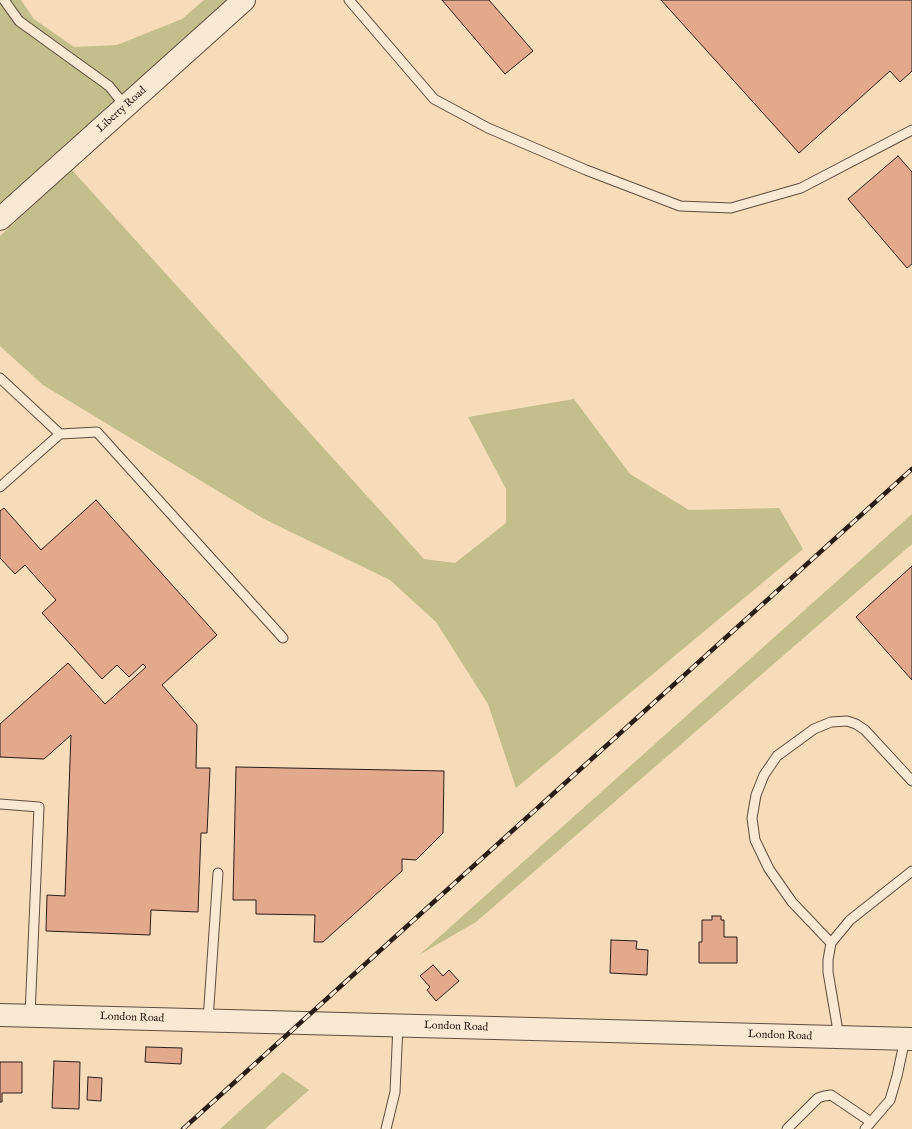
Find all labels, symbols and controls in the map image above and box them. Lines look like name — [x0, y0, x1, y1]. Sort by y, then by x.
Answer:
street label: Liberty Road — [94, 84, 150, 136]
street label: London Road — [100, 1010, 164, 1026]
street label: London Road — [424, 1019, 488, 1035]
street label: London Road — [748, 1028, 812, 1044]

